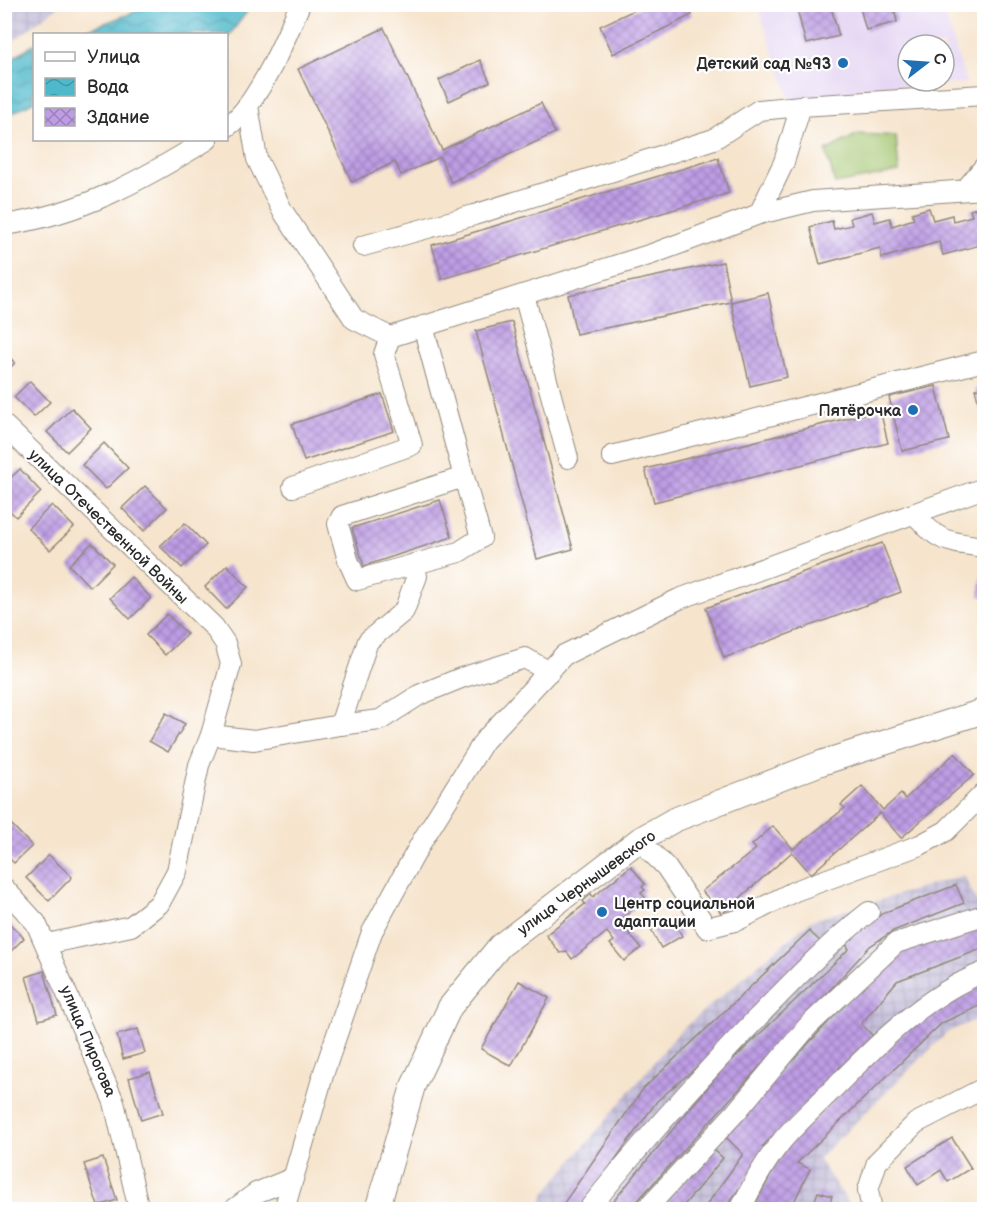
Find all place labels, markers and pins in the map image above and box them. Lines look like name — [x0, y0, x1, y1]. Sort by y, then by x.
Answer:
place label: Детский сад №93 — [696, 55, 831, 74]
marker: Детский сад №93 — [836, 56, 850, 70]
place label: Пятёрочка — [819, 402, 902, 421]
marker: Пятёрочка — [906, 403, 920, 417]
place label: Центр социальной адаптации — [614, 895, 755, 932]
marker: Центр социальной адаптации — [595, 905, 609, 919]

